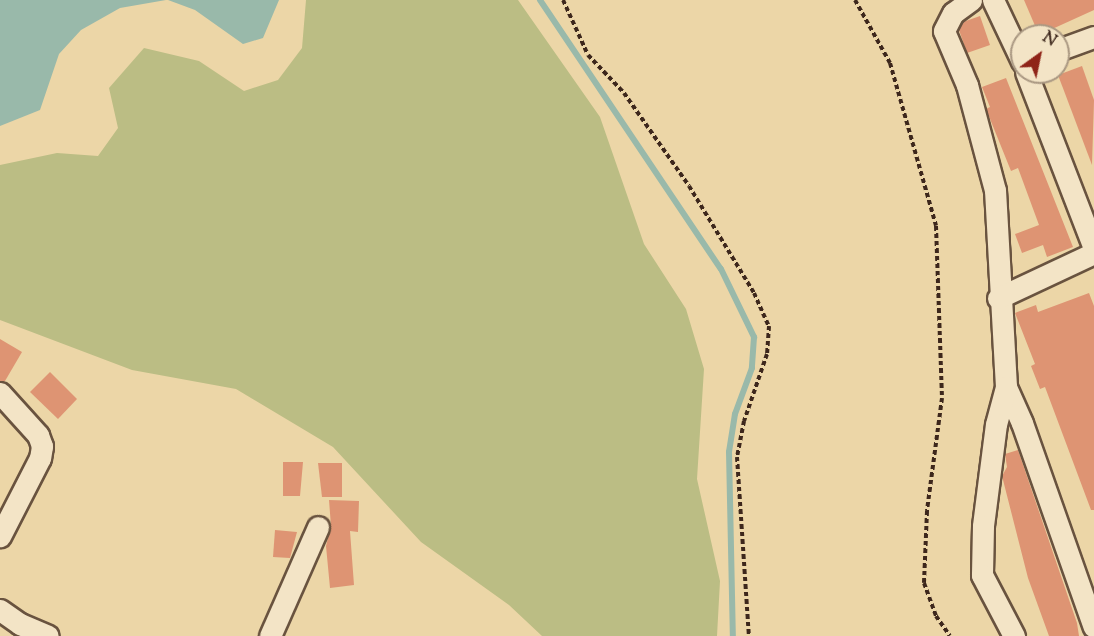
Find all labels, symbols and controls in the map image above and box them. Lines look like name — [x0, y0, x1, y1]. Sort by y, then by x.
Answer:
north arrow — [1010, 24, 1070, 84]
text: N — [1037, 27, 1061, 53]

